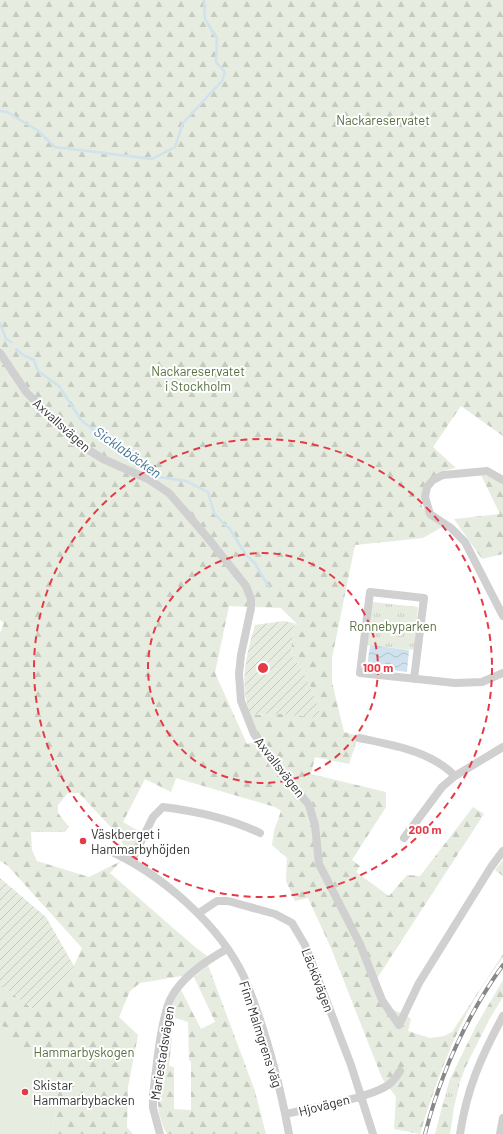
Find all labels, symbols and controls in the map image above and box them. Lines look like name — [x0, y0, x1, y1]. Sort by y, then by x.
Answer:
park label: Nackareservatet — [336, 112, 430, 128]
park label: Nackareservatet i Stockholm — [151, 363, 245, 394]
street label: Axvallsvägen — [30, 395, 94, 455]
water label: Sicklabäcken — [91, 423, 165, 481]
park label: Ronnebyparken — [349, 618, 437, 634]
text: 100 m — [363, 660, 393, 674]
centre of rings — [256, 661, 270, 675]
street label: Axvallsvägen — [251, 734, 309, 800]
text: 200 m — [409, 822, 441, 836]
place label: Väskberget i Hammarbyhöjden — [91, 826, 190, 857]
marker: Väskberget i Hammarbyhöjden — [78, 836, 88, 846]
street label: Läckövägen — [298, 946, 338, 1014]
street label: Finn Malmgrens väg — [236, 979, 286, 1089]
street label: Mariestadsvägen — [147, 1005, 177, 1101]
park label: Hammarbyskogen — [33, 1044, 135, 1060]
place label: Skistar Hammarbybacken — [33, 1077, 135, 1108]
marker: Skistar Hammarbybacken — [20, 1087, 30, 1097]
street label: Hjovägen — [297, 1091, 351, 1119]

